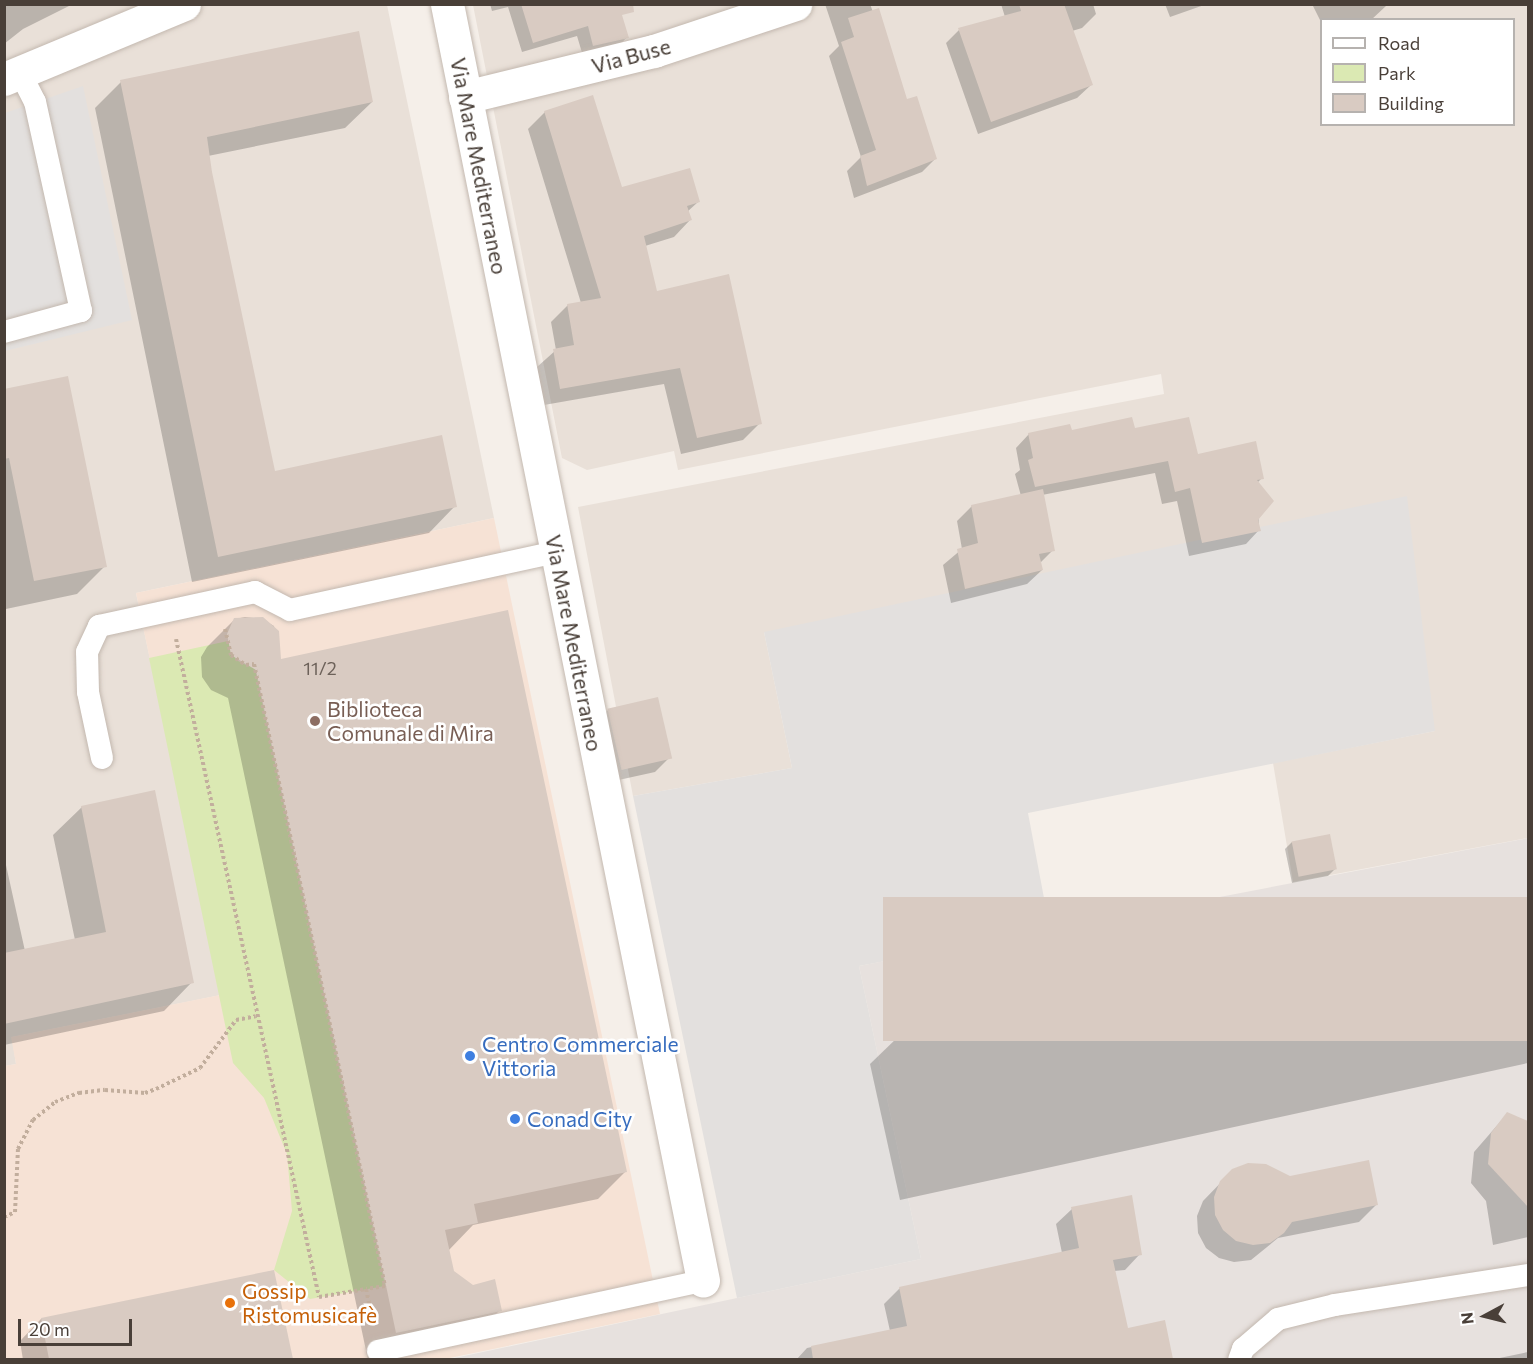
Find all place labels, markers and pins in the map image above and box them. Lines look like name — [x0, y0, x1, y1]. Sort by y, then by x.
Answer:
place label: Biblioteca Comunale di Mira — [327, 696, 494, 746]
marker: Biblioteca Comunale di Mira — [308, 714, 322, 728]
place label: Centro Commerciale Vittoria — [482, 1031, 679, 1081]
marker: Centro Commerciale Vittoria — [463, 1049, 477, 1063]
place label: Conad City — [527, 1106, 632, 1132]
marker: Conad City — [508, 1112, 522, 1126]
place label: Gossip Ristomusicafè — [242, 1278, 377, 1328]
marker: Gossip Ristomusicafè — [223, 1296, 237, 1310]

